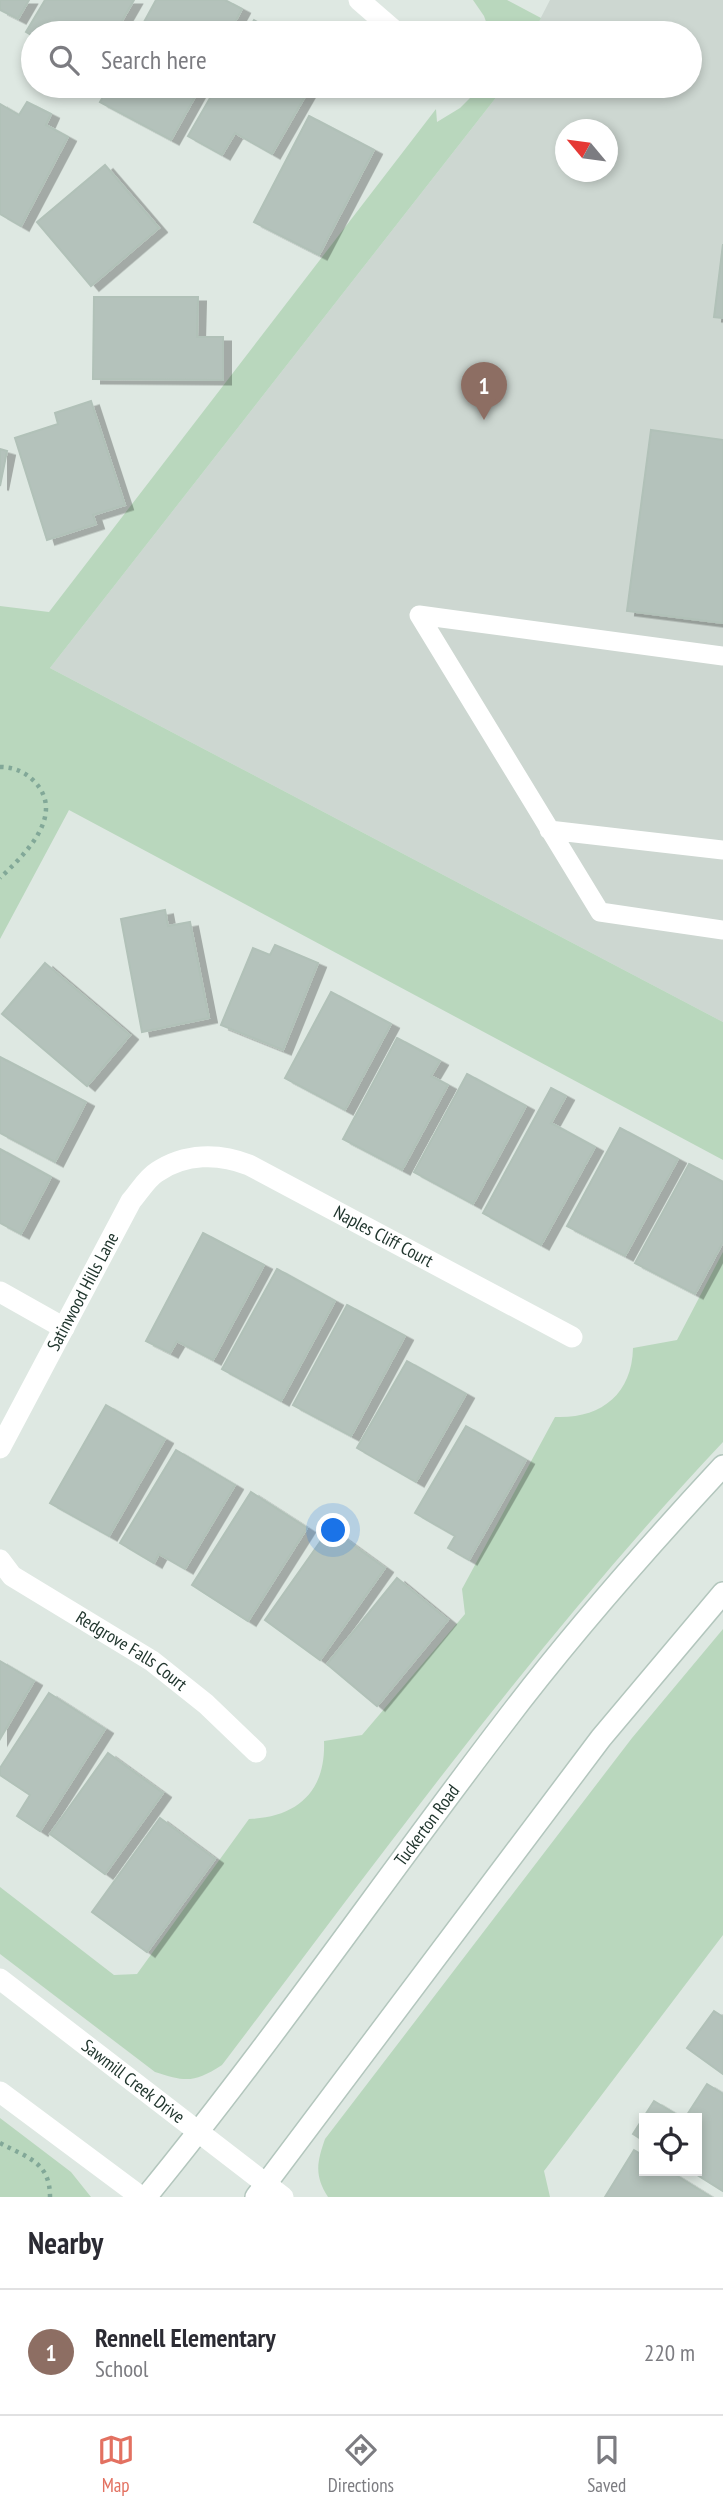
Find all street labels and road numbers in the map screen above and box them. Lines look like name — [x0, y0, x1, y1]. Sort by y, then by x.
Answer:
street label: Naples Cliff Court — [330, 1200, 437, 1272]
street label: Satinwood Hills Lane — [42, 1228, 123, 1355]
street label: Redgrove Falls Court — [72, 1606, 192, 1695]
street label: Tuckerton Road — [389, 1780, 464, 1870]
street label: Sawmill Creek Drive — [77, 2034, 190, 2128]

